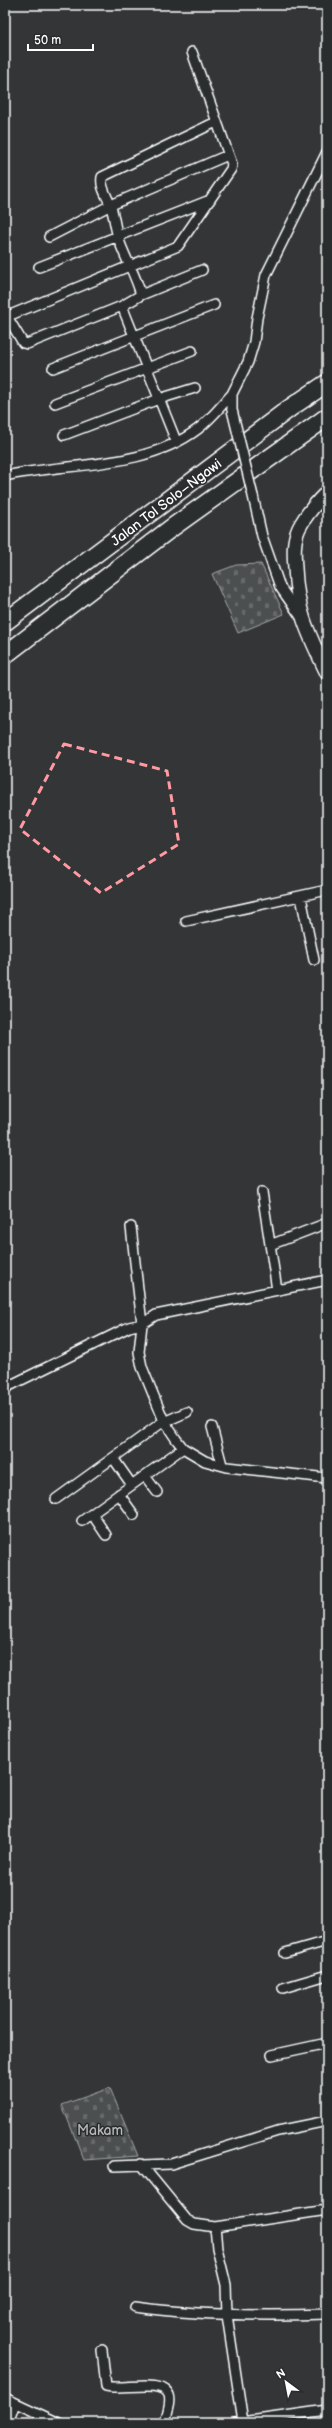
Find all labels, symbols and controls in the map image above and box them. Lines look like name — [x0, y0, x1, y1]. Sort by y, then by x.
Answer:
scale bar — [28, 26, 93, 52]
text: 50 m — [34, 33, 61, 48]
street label: Jalan Tol Solo–Ngawi — [107, 455, 225, 550]
park label: Makam — [77, 2122, 123, 2139]
north arrow — [266, 2362, 306, 2402]
text: N — [274, 2366, 288, 2382]

